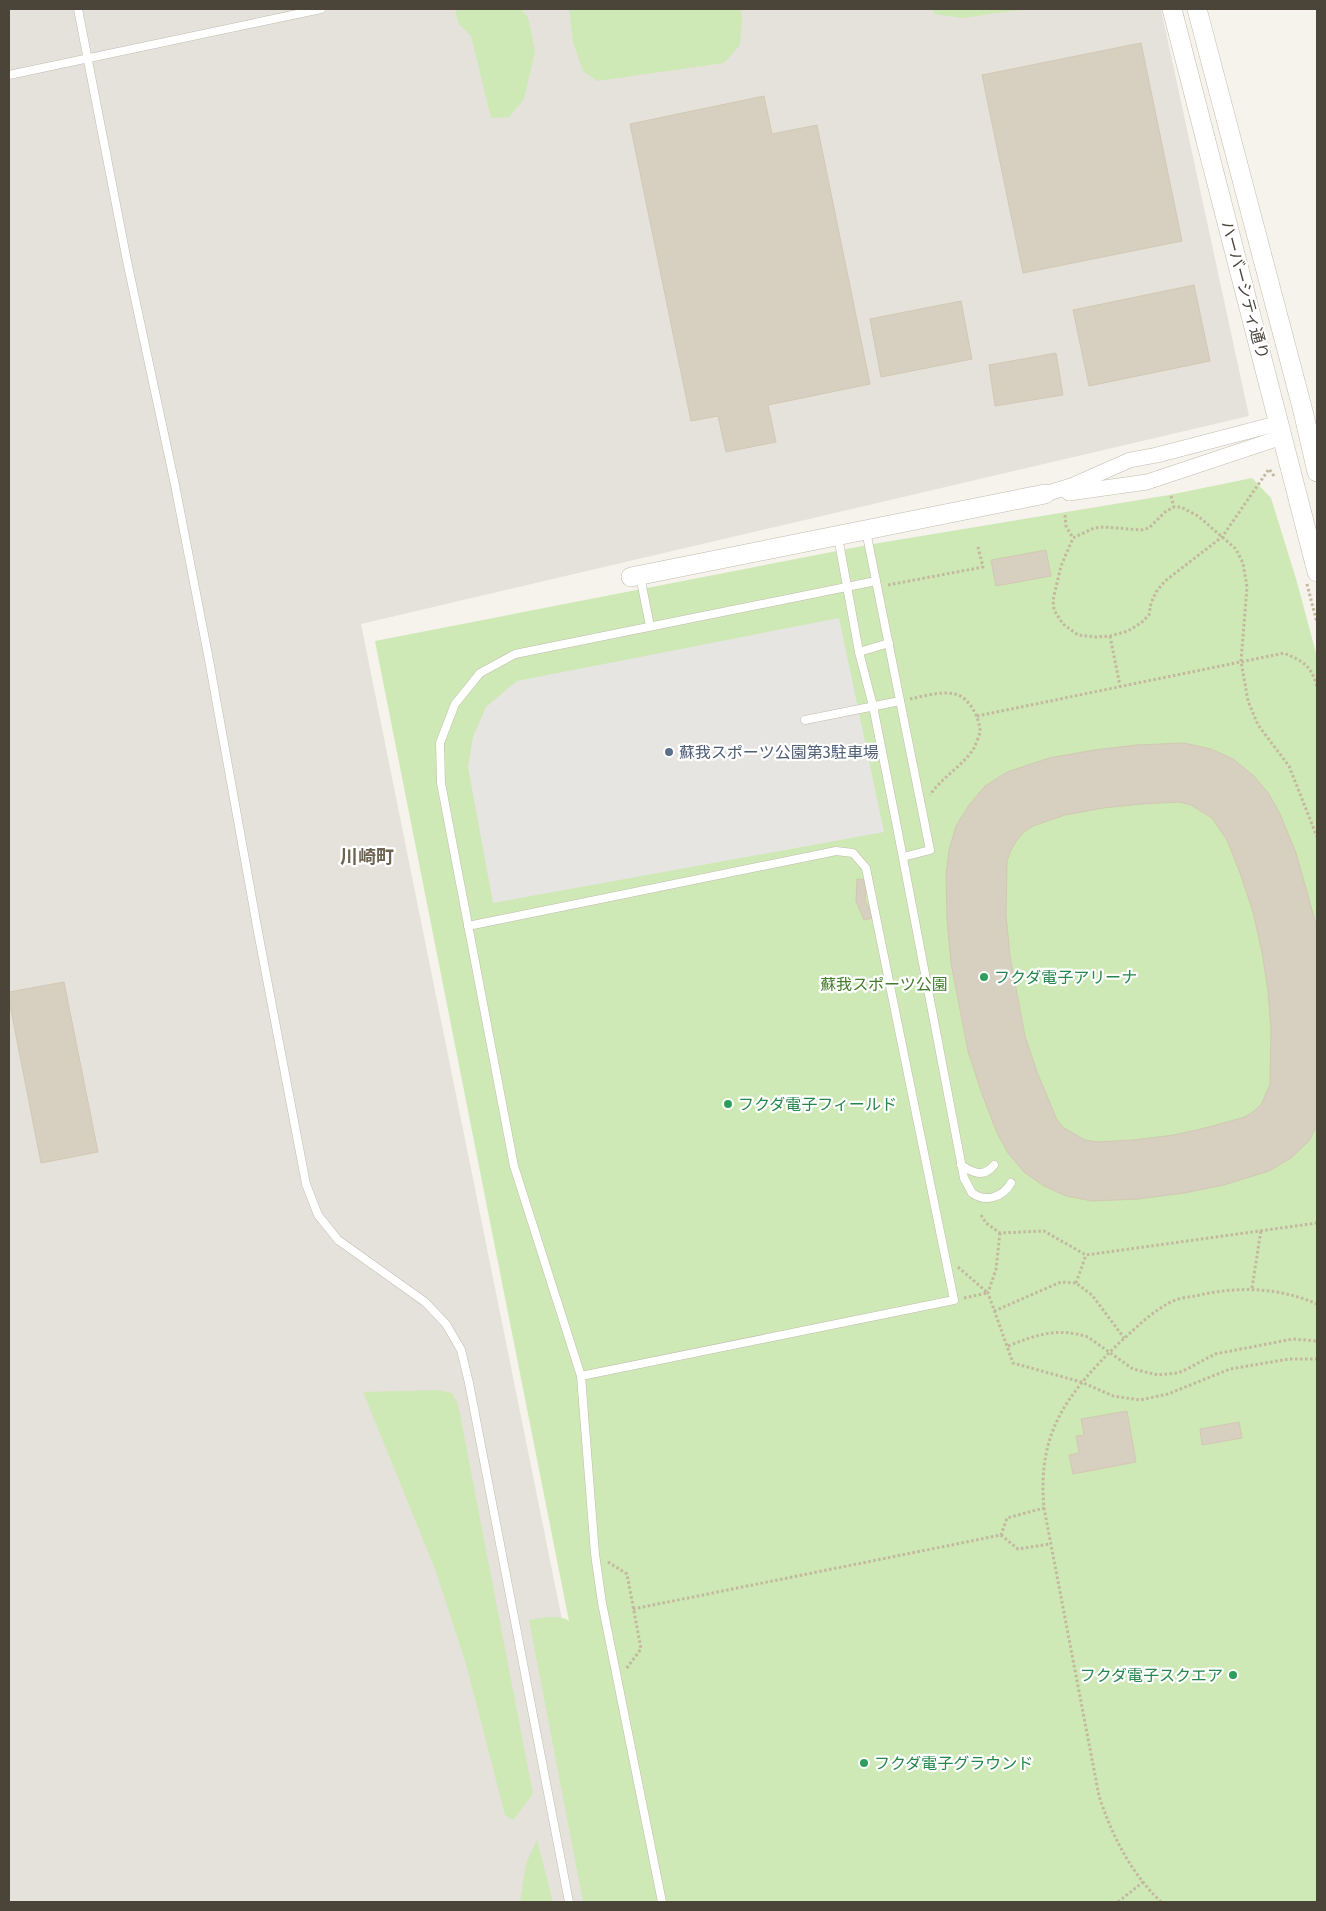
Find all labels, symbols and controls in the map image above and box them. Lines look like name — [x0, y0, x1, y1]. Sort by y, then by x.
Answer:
street label: ハーバーシティ通り — [1217, 219, 1273, 361]
place label: 蘇我スポーツ公園第3駐車場 — [679, 743, 879, 762]
marker: 蘇我スポーツ公園第3駐車場 — [663, 746, 675, 758]
district label: 川崎町 — [340, 846, 394, 868]
place label: フクダ電子アリーナ — [994, 968, 1137, 987]
marker: フクダ電子アリーナ — [978, 971, 990, 983]
park label: 蘇我スポーツ公園 — [820, 975, 948, 994]
place label: フクダ電子フィールド — [738, 1095, 897, 1114]
marker: フクダ電子フィールド — [722, 1098, 734, 1110]
place label: フクダ電子スクエア — [1080, 1666, 1223, 1685]
marker: フクダ電子スクエア — [1227, 1669, 1239, 1681]
place label: フクダ電子グラウンド — [874, 1754, 1033, 1773]
marker: フクダ電子グラウンド — [858, 1757, 870, 1769]

